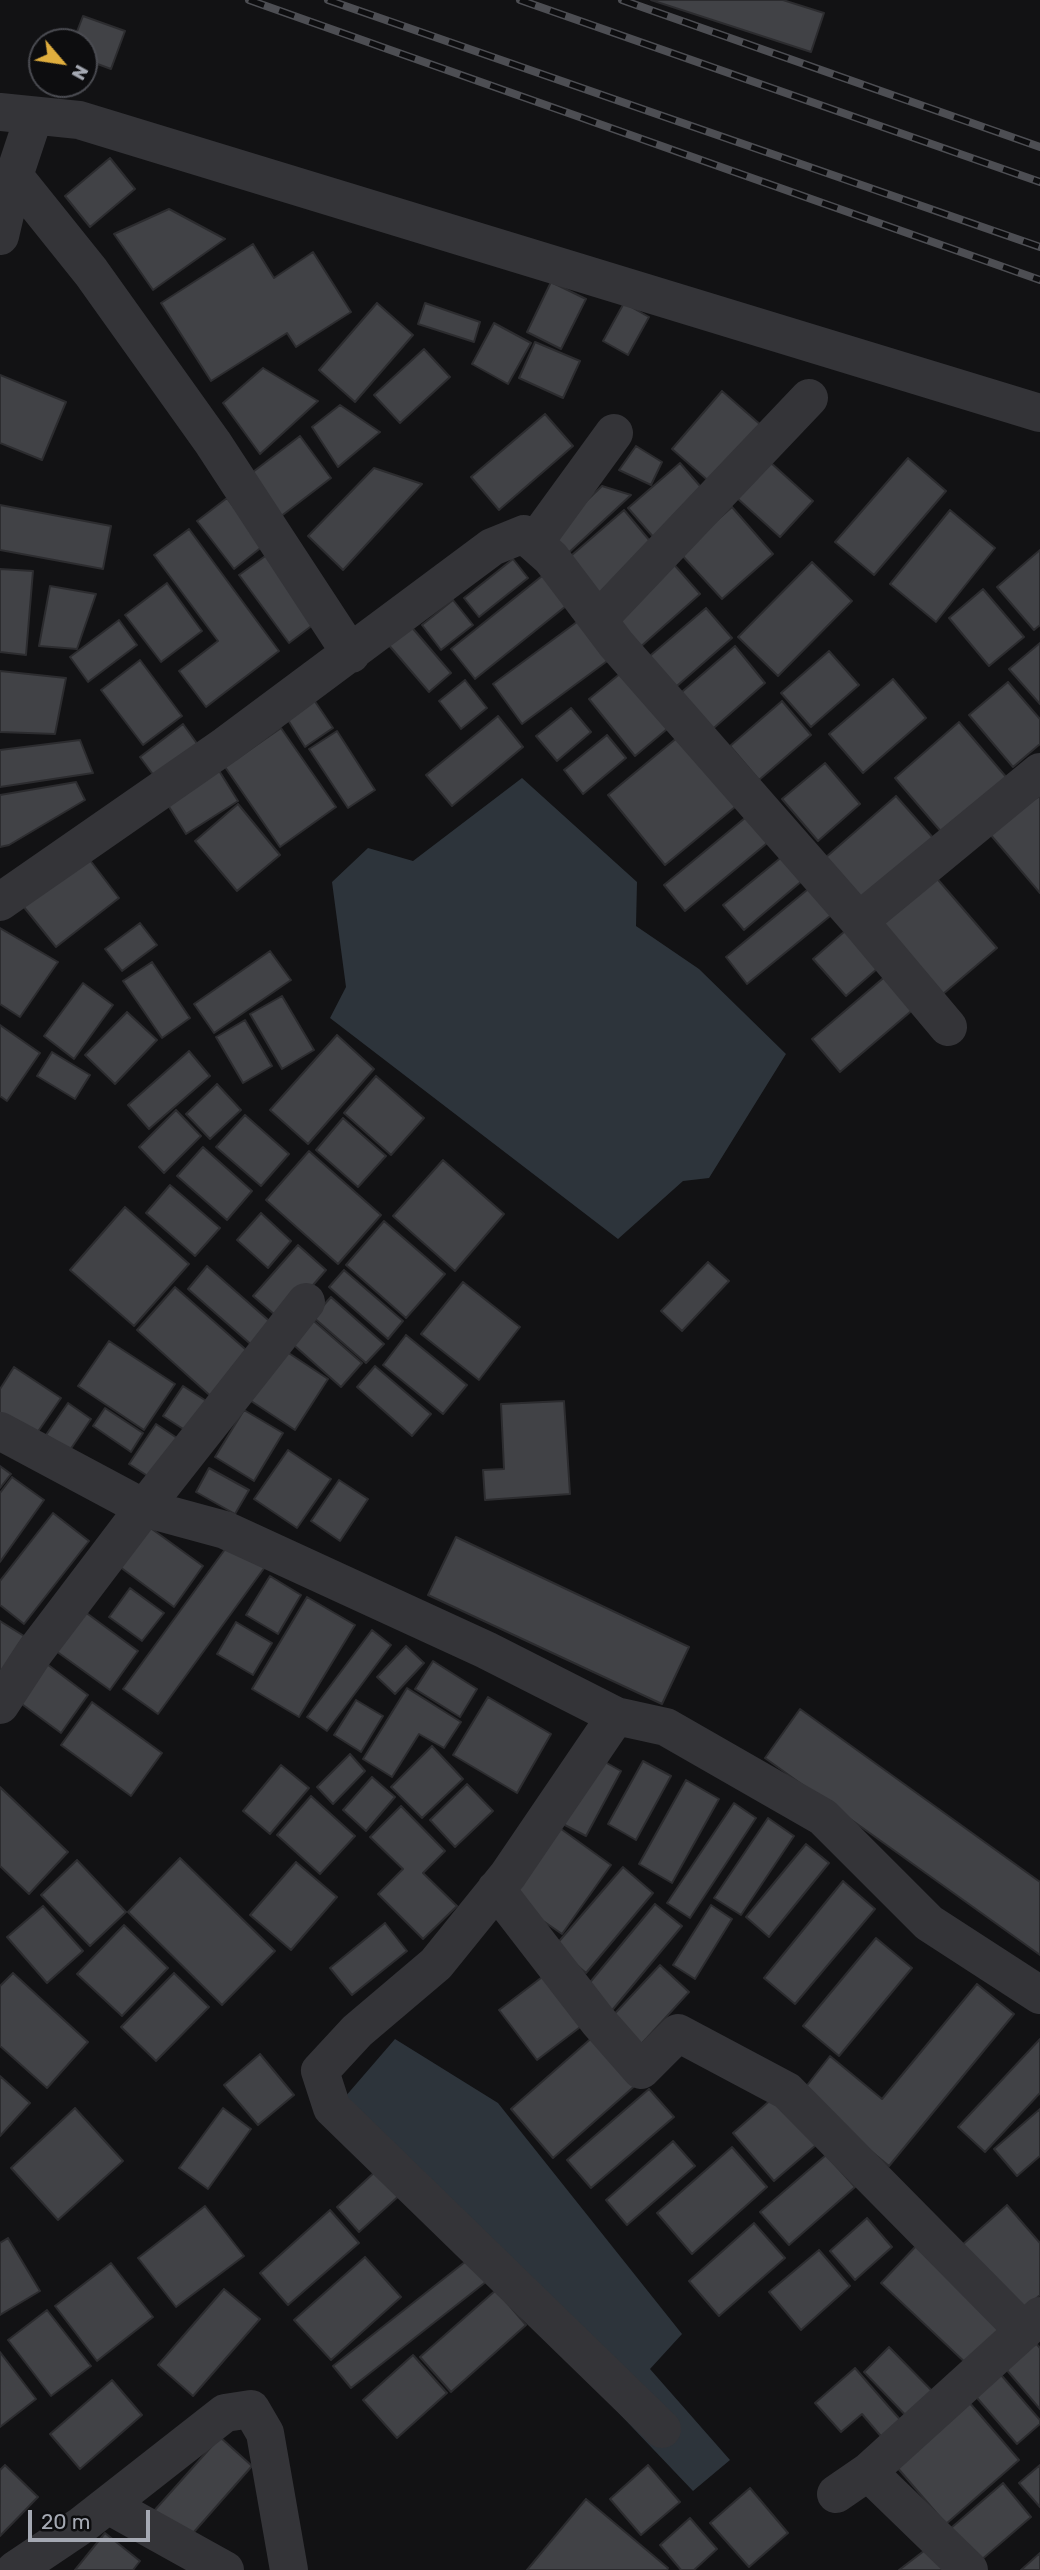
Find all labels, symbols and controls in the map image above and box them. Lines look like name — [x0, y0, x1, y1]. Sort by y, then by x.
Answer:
north arrow — [28, 28, 98, 98]
text: N — [67, 61, 93, 84]
scale bar — [32, 2496, 154, 2540]
text: 20 m — [41, 2509, 90, 2534]

